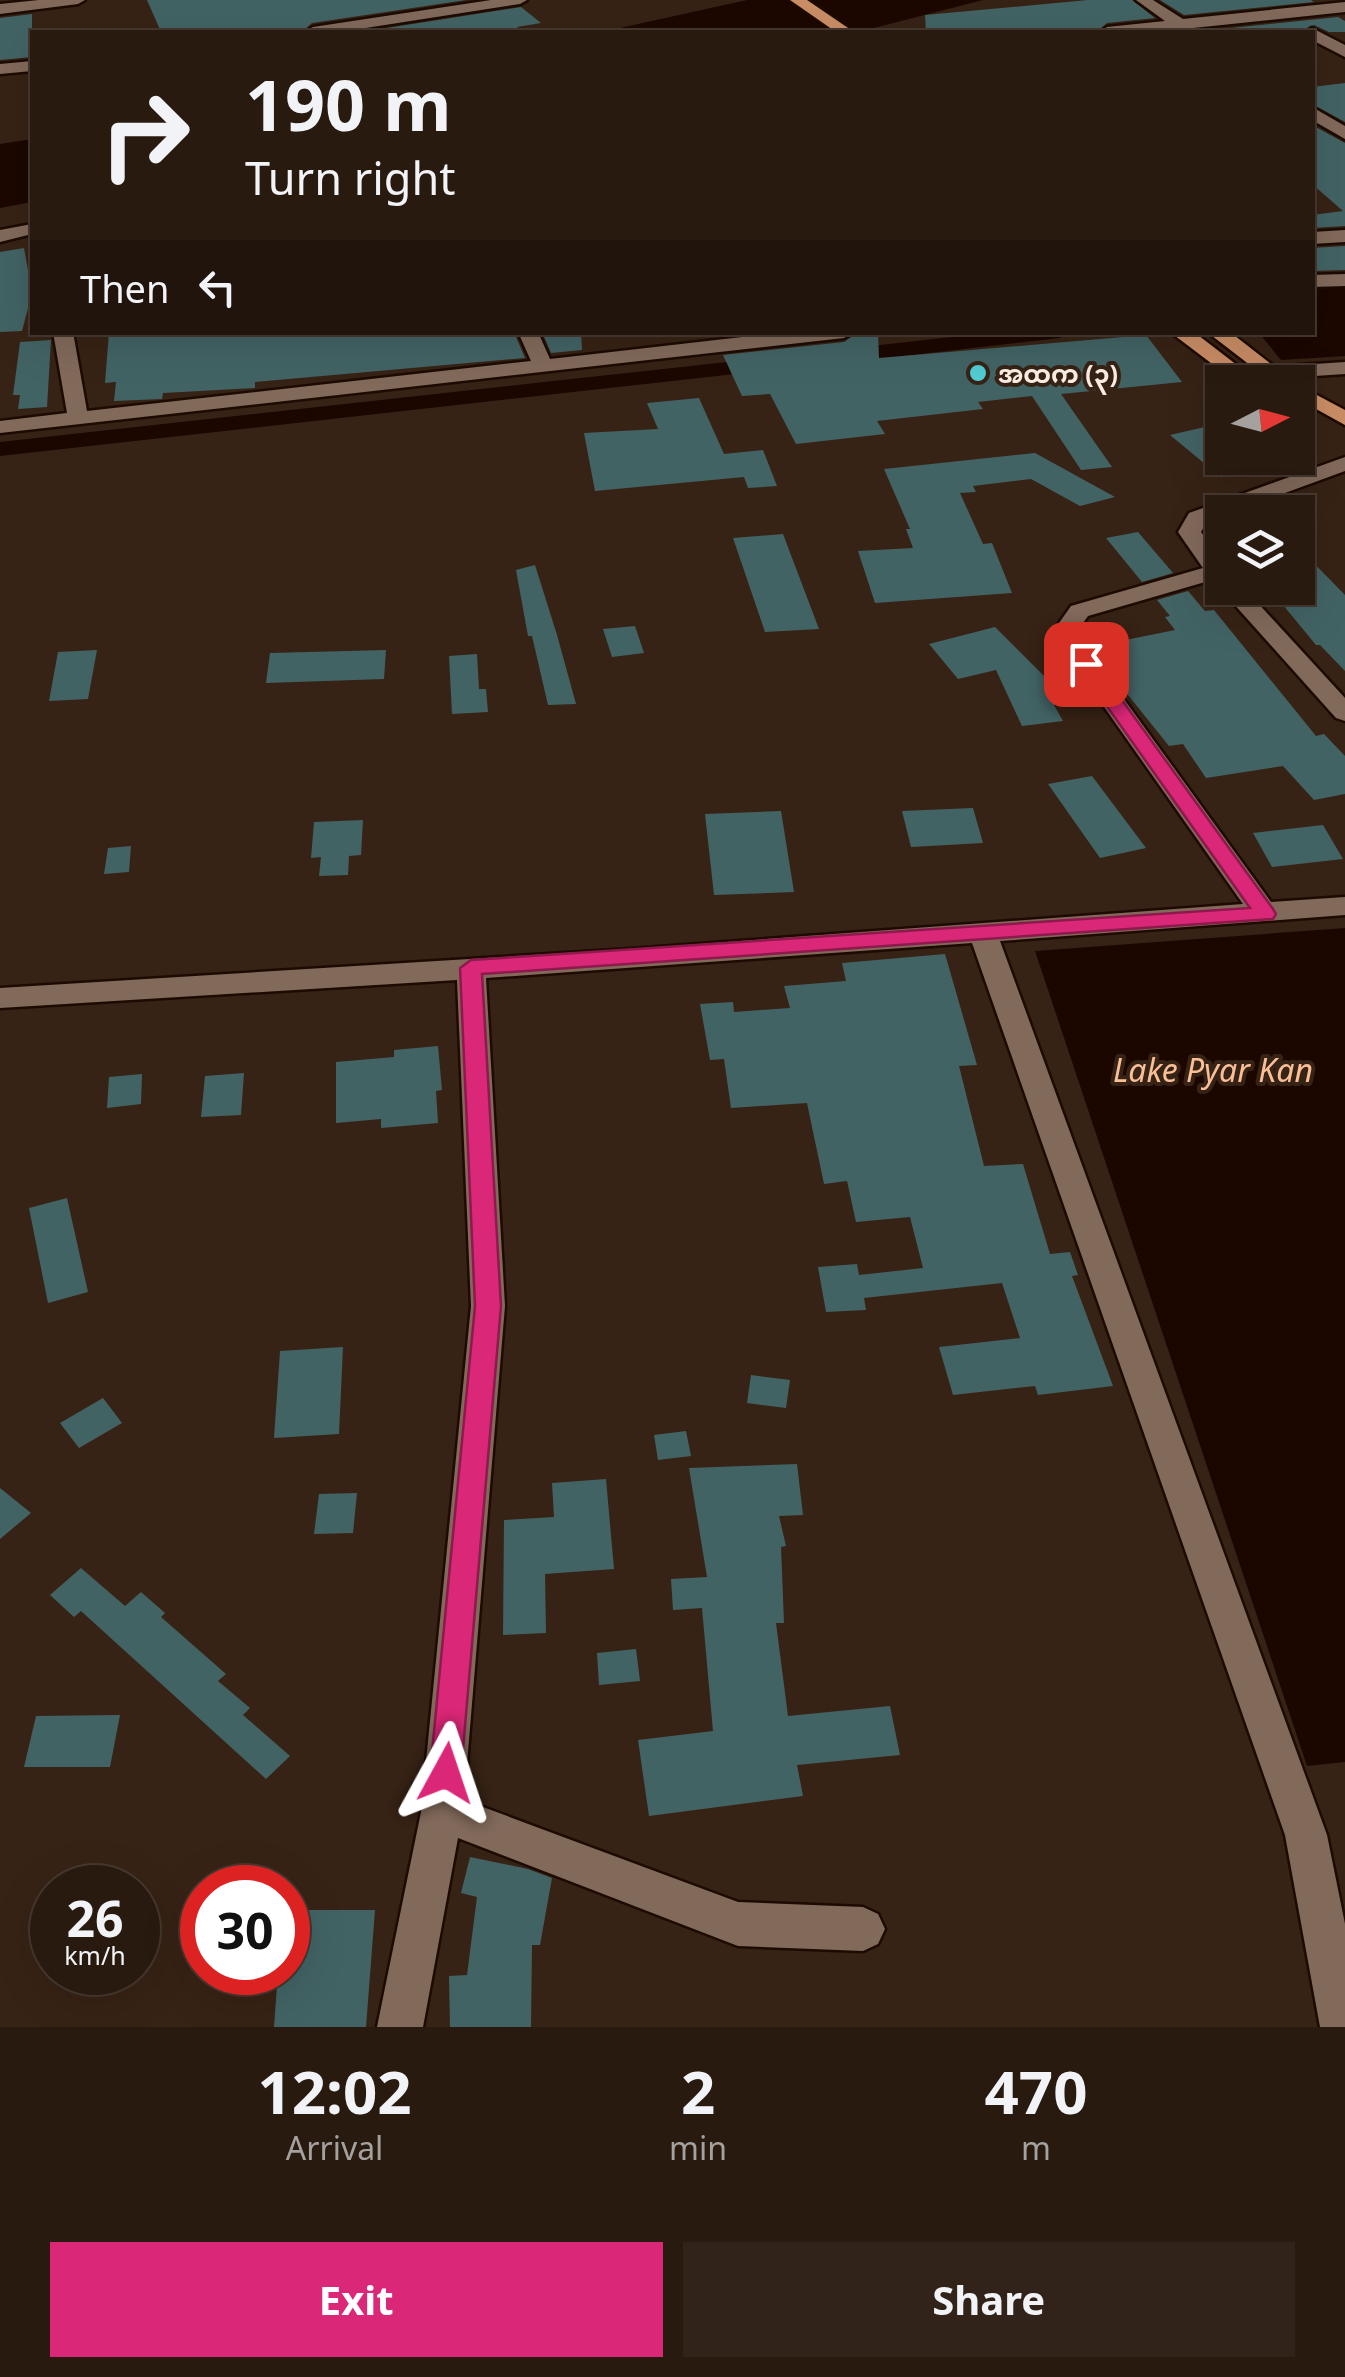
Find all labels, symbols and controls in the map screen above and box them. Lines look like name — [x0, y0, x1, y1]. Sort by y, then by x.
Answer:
text: 190 m — [245, 56, 452, 152]
icon: right — [80, 70, 210, 200]
text: Turn right — [245, 147, 456, 208]
icon: left — [190, 260, 245, 315]
text: Then — [80, 262, 170, 314]
place label: အထက (၃) — [998, 356, 1118, 395]
marker: အထက (၃) — [967, 362, 989, 384]
north arrow — [1205, 365, 1315, 475]
map controls — [1205, 365, 1315, 605]
button: layers — [1205, 495, 1315, 605]
pin — [1044, 622, 1129, 707]
icon: arrive — [1059, 637, 1114, 692]
water label: Lake Pyar Kan — [1113, 1048, 1313, 1091]
position arrow — [394, 1721, 498, 1825]
speed limit sign: 30 — [180, 1865, 310, 1995]
text: 26 — [66, 1884, 124, 1952]
text: km/h — [64, 1938, 126, 1972]
text: 12:02 — [257, 2050, 412, 2132]
text: 2 — [681, 2050, 715, 2132]
text: 470 — [985, 2050, 1088, 2132]
text: Arrival — [286, 2126, 383, 2169]
text: min — [669, 2126, 727, 2169]
text: m — [1021, 2126, 1051, 2169]
button: Exit — [50, 2242, 663, 2357]
button: Share — [683, 2242, 1295, 2357]

